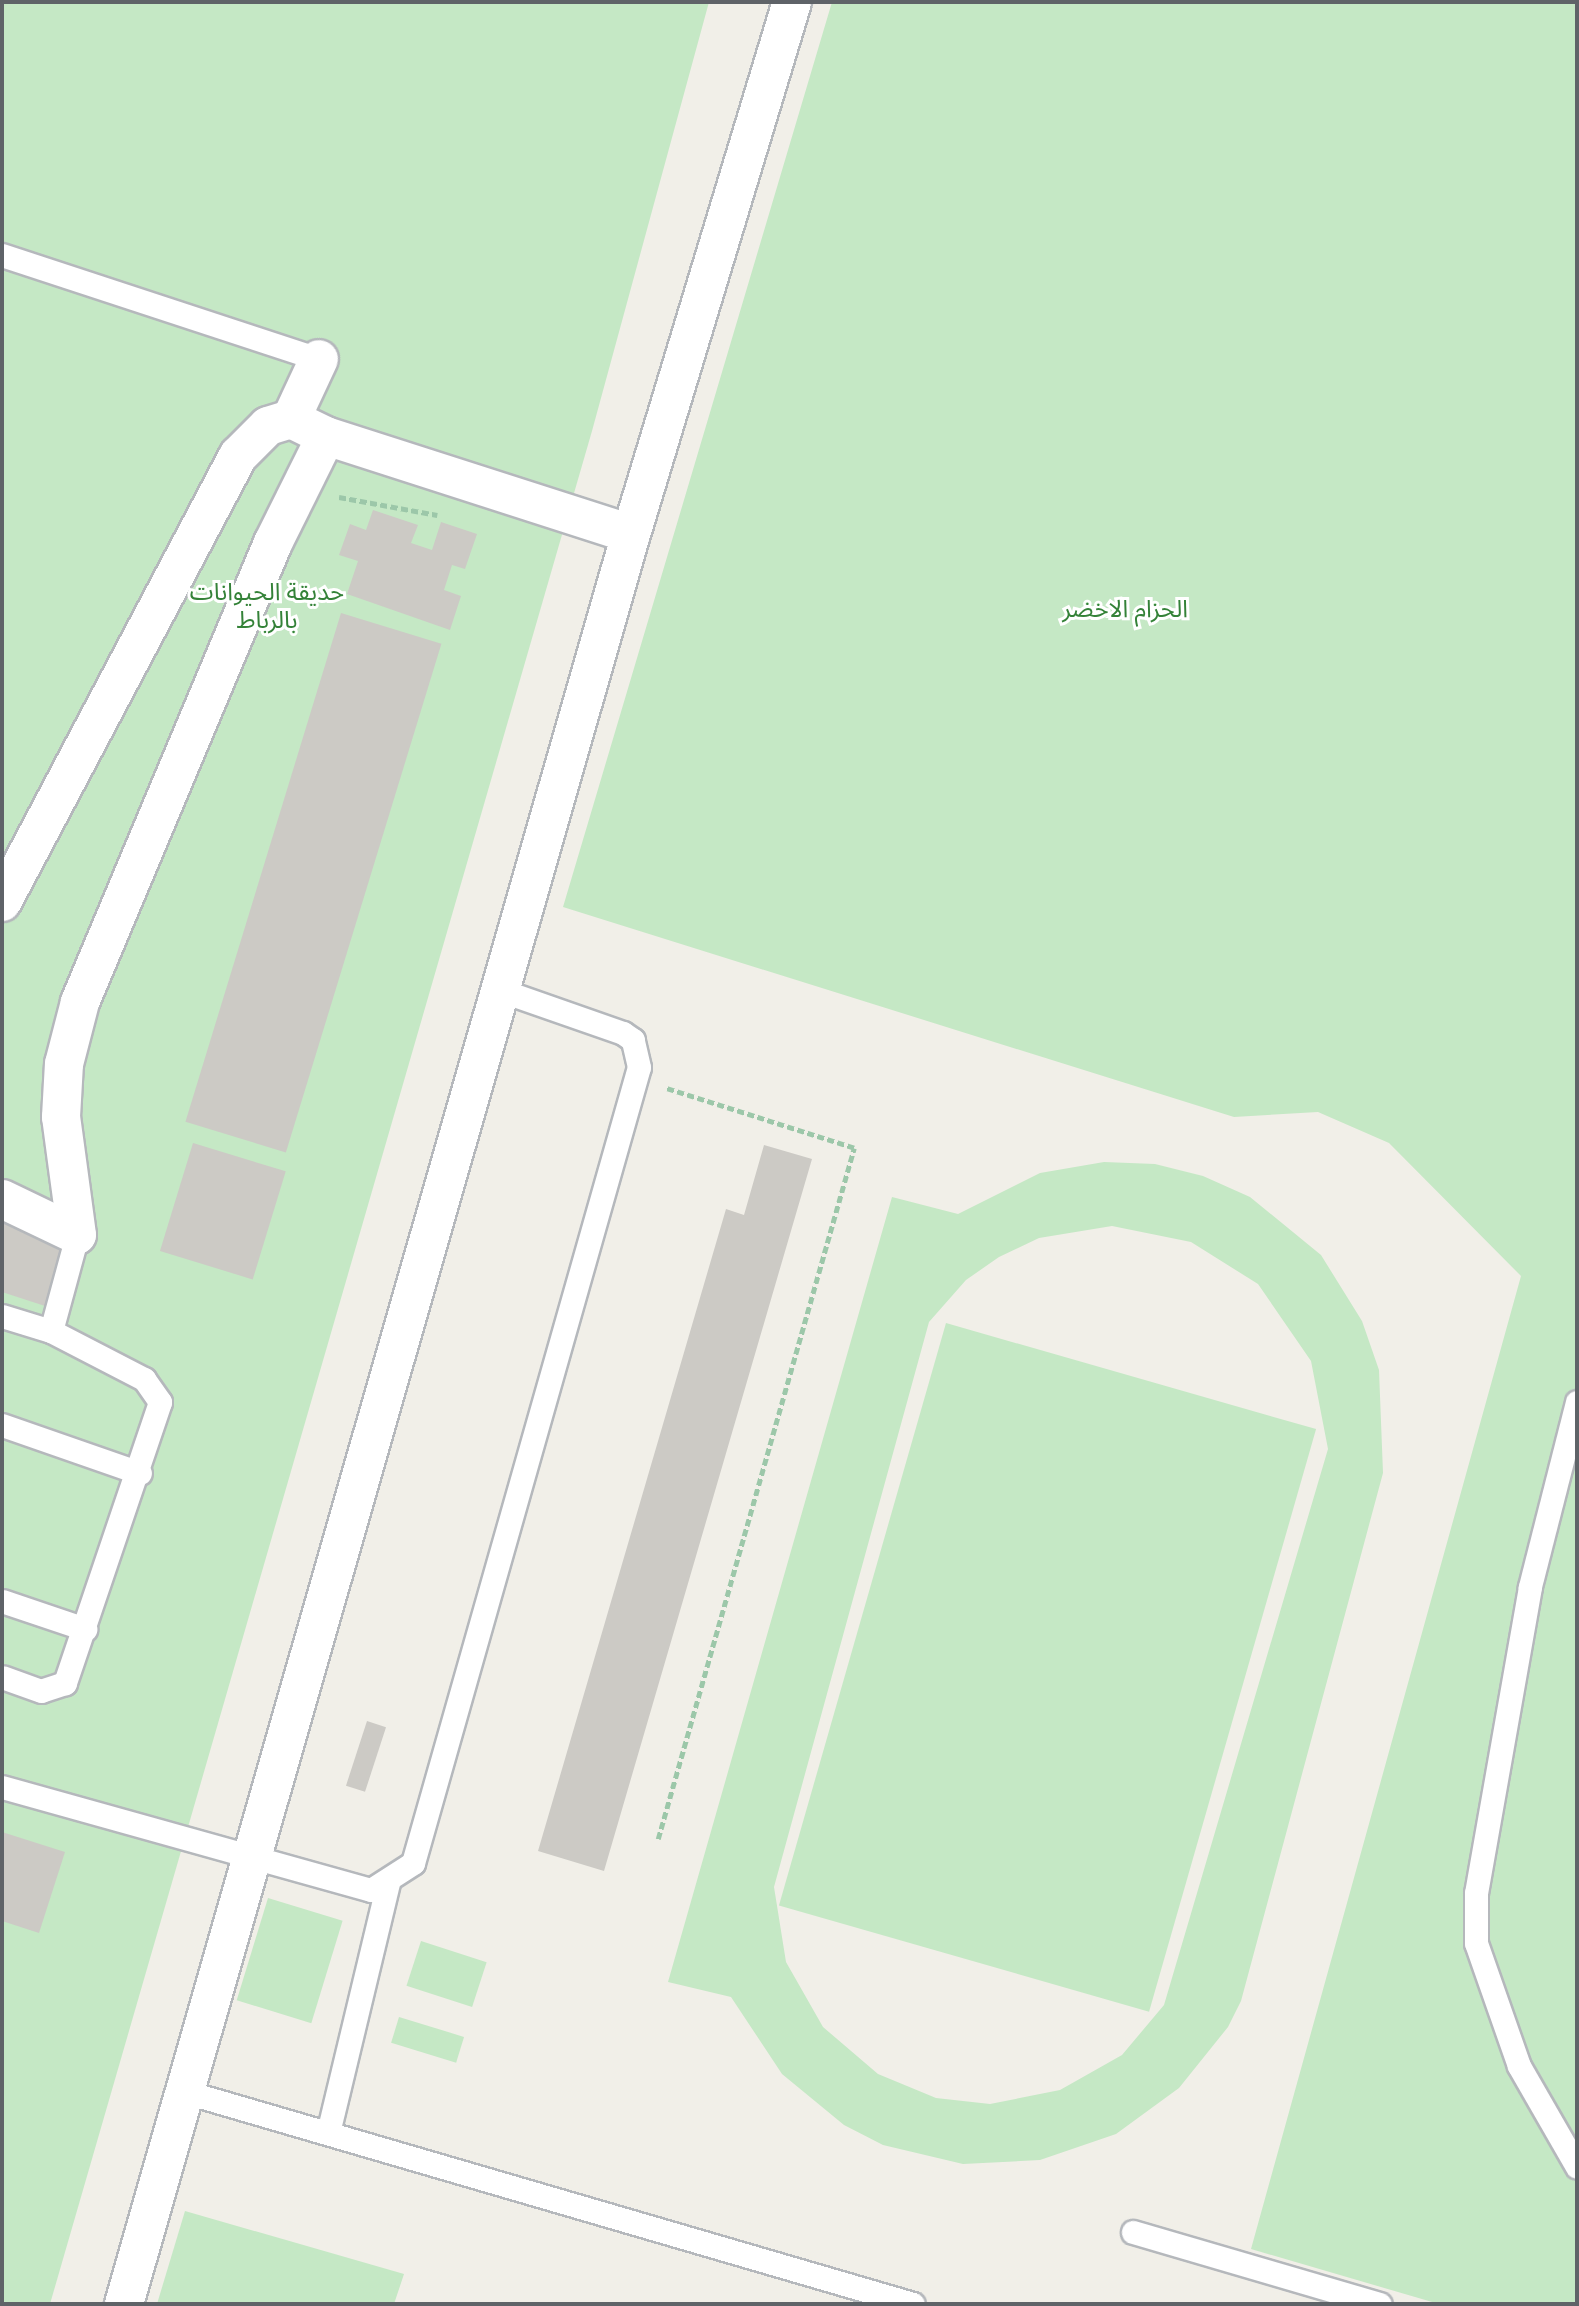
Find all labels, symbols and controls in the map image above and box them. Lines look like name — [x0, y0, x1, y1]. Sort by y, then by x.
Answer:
park label: حديقة الحيوانات بالرباط — [190, 577, 344, 633]
park label: الحزام الاخضر — [1062, 594, 1188, 622]

